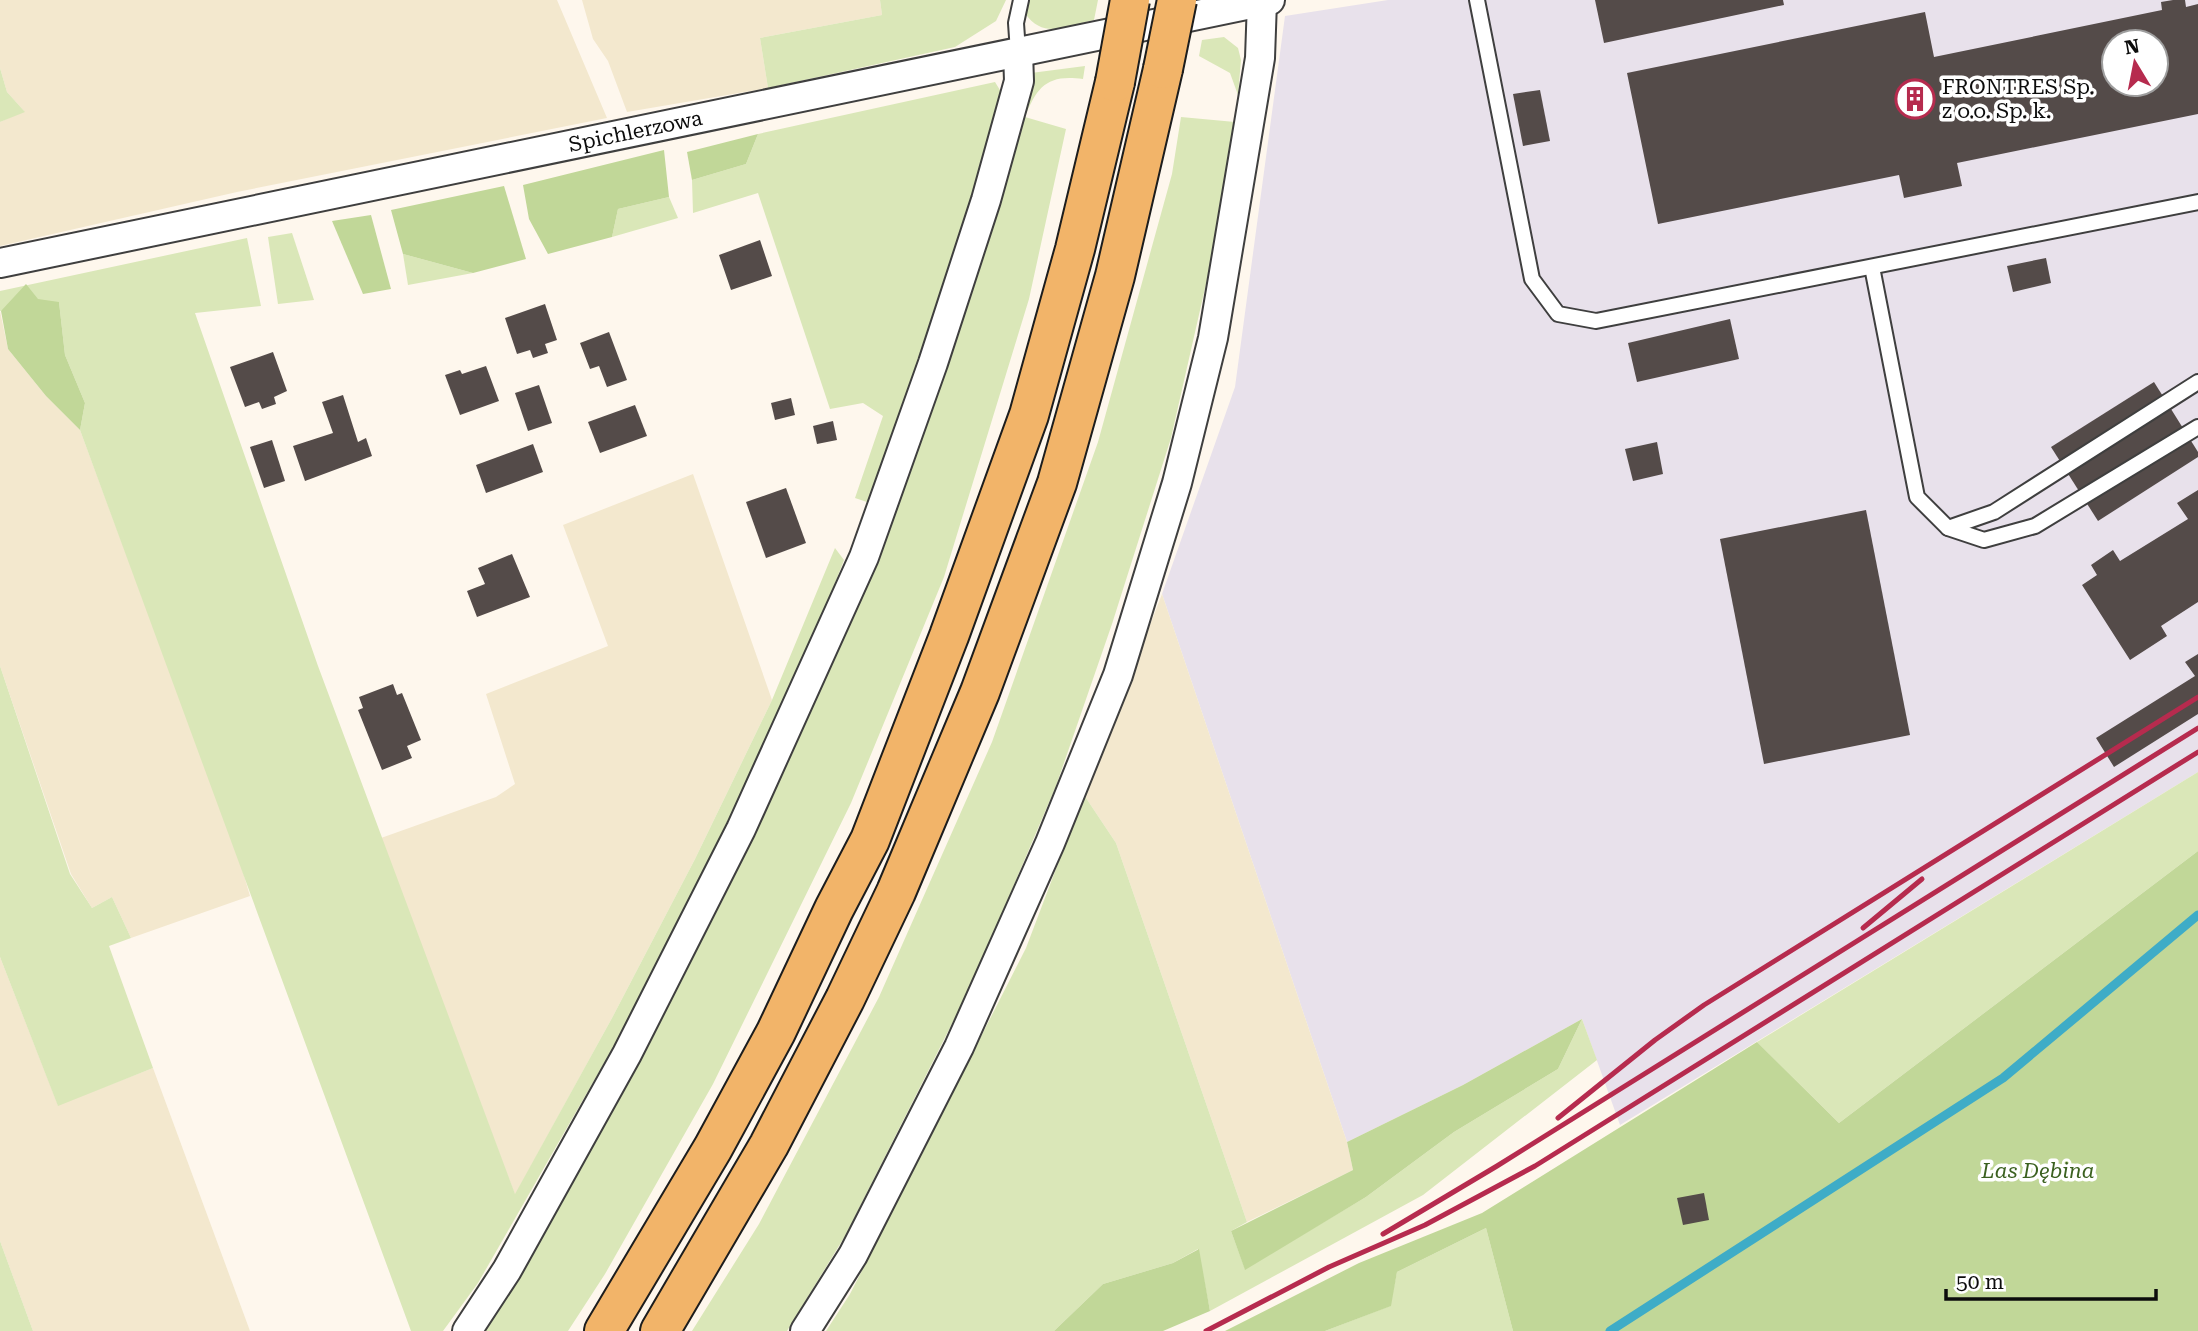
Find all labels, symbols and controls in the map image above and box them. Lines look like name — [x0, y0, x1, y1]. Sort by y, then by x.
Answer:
north arrow — [2100, 28, 2170, 98]
text: N — [2123, 34, 2142, 59]
place label: FRONTRES Sp. z o.o. Sp. k. — [1942, 75, 2094, 123]
building icon: FRONTRES Sp. z o.o. Sp. k. — [1894, 78, 1936, 120]
street label: Spichlerzowa — [566, 106, 705, 157]
park label: Las Dębina — [1981, 1159, 2094, 1183]
scale bar — [1946, 1258, 2156, 1302]
text: 50 m — [1956, 1270, 2004, 1294]

